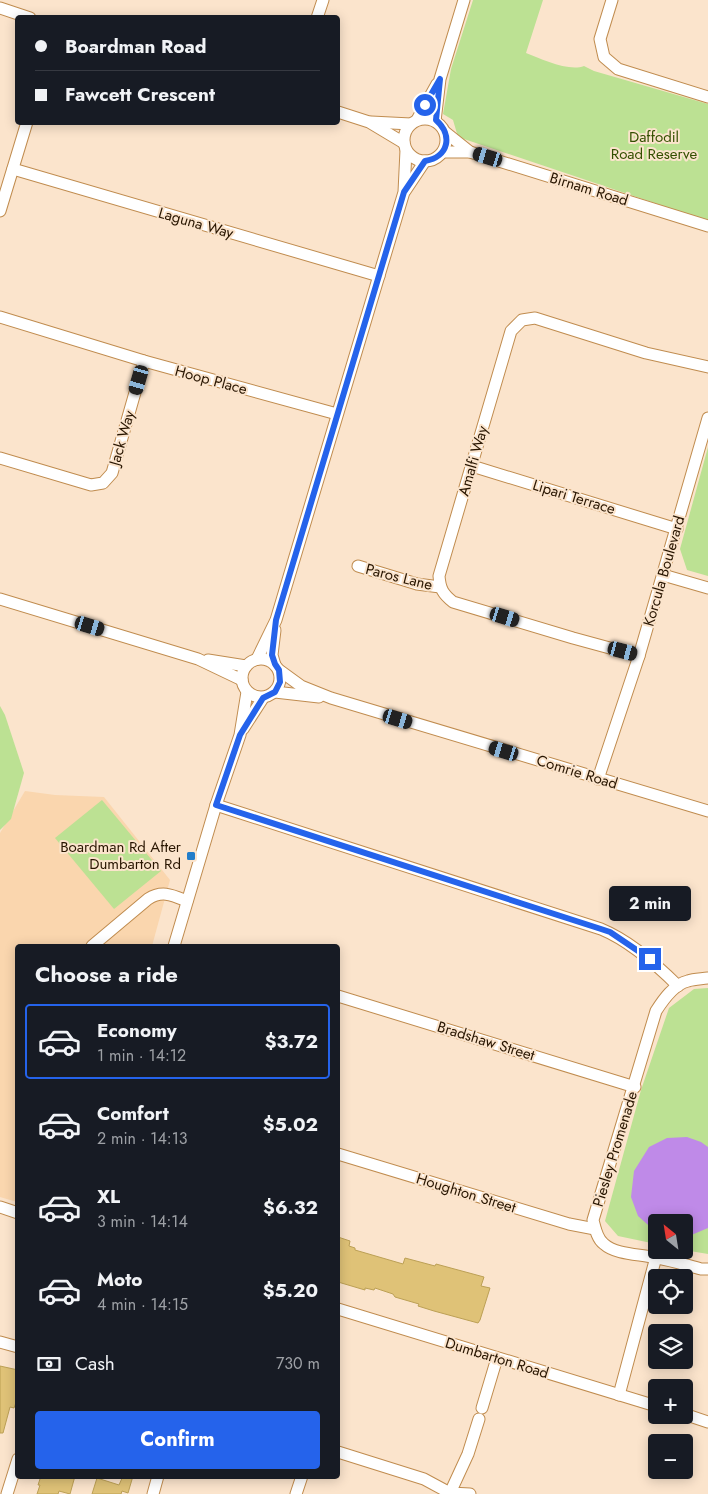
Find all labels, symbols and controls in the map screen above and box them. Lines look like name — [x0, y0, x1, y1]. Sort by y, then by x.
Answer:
text: Boardman Road — [65, 33, 207, 60]
text: Fawcett Crescent — [65, 81, 215, 108]
route start — [414, 94, 436, 116]
park label: Daffodil Road Reserve — [611, 126, 697, 165]
car — [471, 145, 504, 169]
street label: Birnam Road — [547, 167, 631, 211]
street label: Laguna Way — [156, 202, 236, 244]
street label: Hoop Place — [172, 360, 250, 400]
car — [127, 364, 150, 396]
street label: Jack Way — [103, 408, 140, 470]
street label: Amalfi Way — [452, 423, 494, 499]
street label: Lipari Terrace — [530, 474, 618, 520]
street label: Korcula Boulevard — [638, 513, 690, 629]
street label: Paros Lane — [363, 558, 435, 596]
car — [488, 605, 521, 629]
car — [73, 614, 106, 638]
car — [606, 640, 639, 662]
car — [381, 707, 414, 731]
car — [487, 739, 520, 763]
street label: Comrie Road — [534, 749, 620, 795]
place label: Boardman Rd After Dumbarton Rd — [60, 836, 182, 875]
marker: Boardman Rd After Dumbarton Rd — [185, 850, 197, 862]
callout: 2 min — [609, 886, 691, 922]
text: 2 min — [629, 892, 671, 915]
route end — [639, 948, 661, 970]
text: Choose a ride — [35, 958, 178, 990]
street label: Bradshaw Street — [435, 1016, 538, 1066]
text: Economy — [97, 1017, 177, 1044]
icon: car — [37, 1019, 82, 1064]
text: $3.72 — [265, 1028, 318, 1055]
text: 1 min · 14:12 — [97, 1044, 186, 1067]
street label: Piesley Promenade — [587, 1088, 643, 1209]
text: Comfort — [97, 1100, 169, 1127]
icon: car — [37, 1102, 82, 1147]
text: $5.02 — [263, 1111, 318, 1138]
text: 2 min · 14:13 — [97, 1127, 188, 1150]
street label: Houghton Street — [413, 1167, 519, 1219]
text: XL — [97, 1183, 120, 1210]
icon: car — [37, 1185, 82, 1230]
text: $6.32 — [263, 1194, 318, 1221]
text: 3 min · 14:14 — [97, 1210, 188, 1233]
north arrow — [648, 1214, 692, 1259]
map controls — [648, 1214, 693, 1479]
text: Moto — [97, 1266, 142, 1293]
icon: car — [37, 1268, 82, 1313]
button: locate — [648, 1269, 693, 1314]
text: $5.20 — [263, 1277, 318, 1304]
text: 4 min · 14:15 — [97, 1293, 188, 1316]
button: layers — [648, 1324, 693, 1369]
street label: Dumbarton Road — [443, 1332, 551, 1384]
icon: cash — [35, 1350, 63, 1378]
text: Cash — [75, 1350, 115, 1377]
text: 730 m — [276, 1352, 320, 1375]
button: + — [648, 1379, 693, 1424]
button: Confirm — [35, 1411, 320, 1469]
button: − — [648, 1434, 693, 1479]

